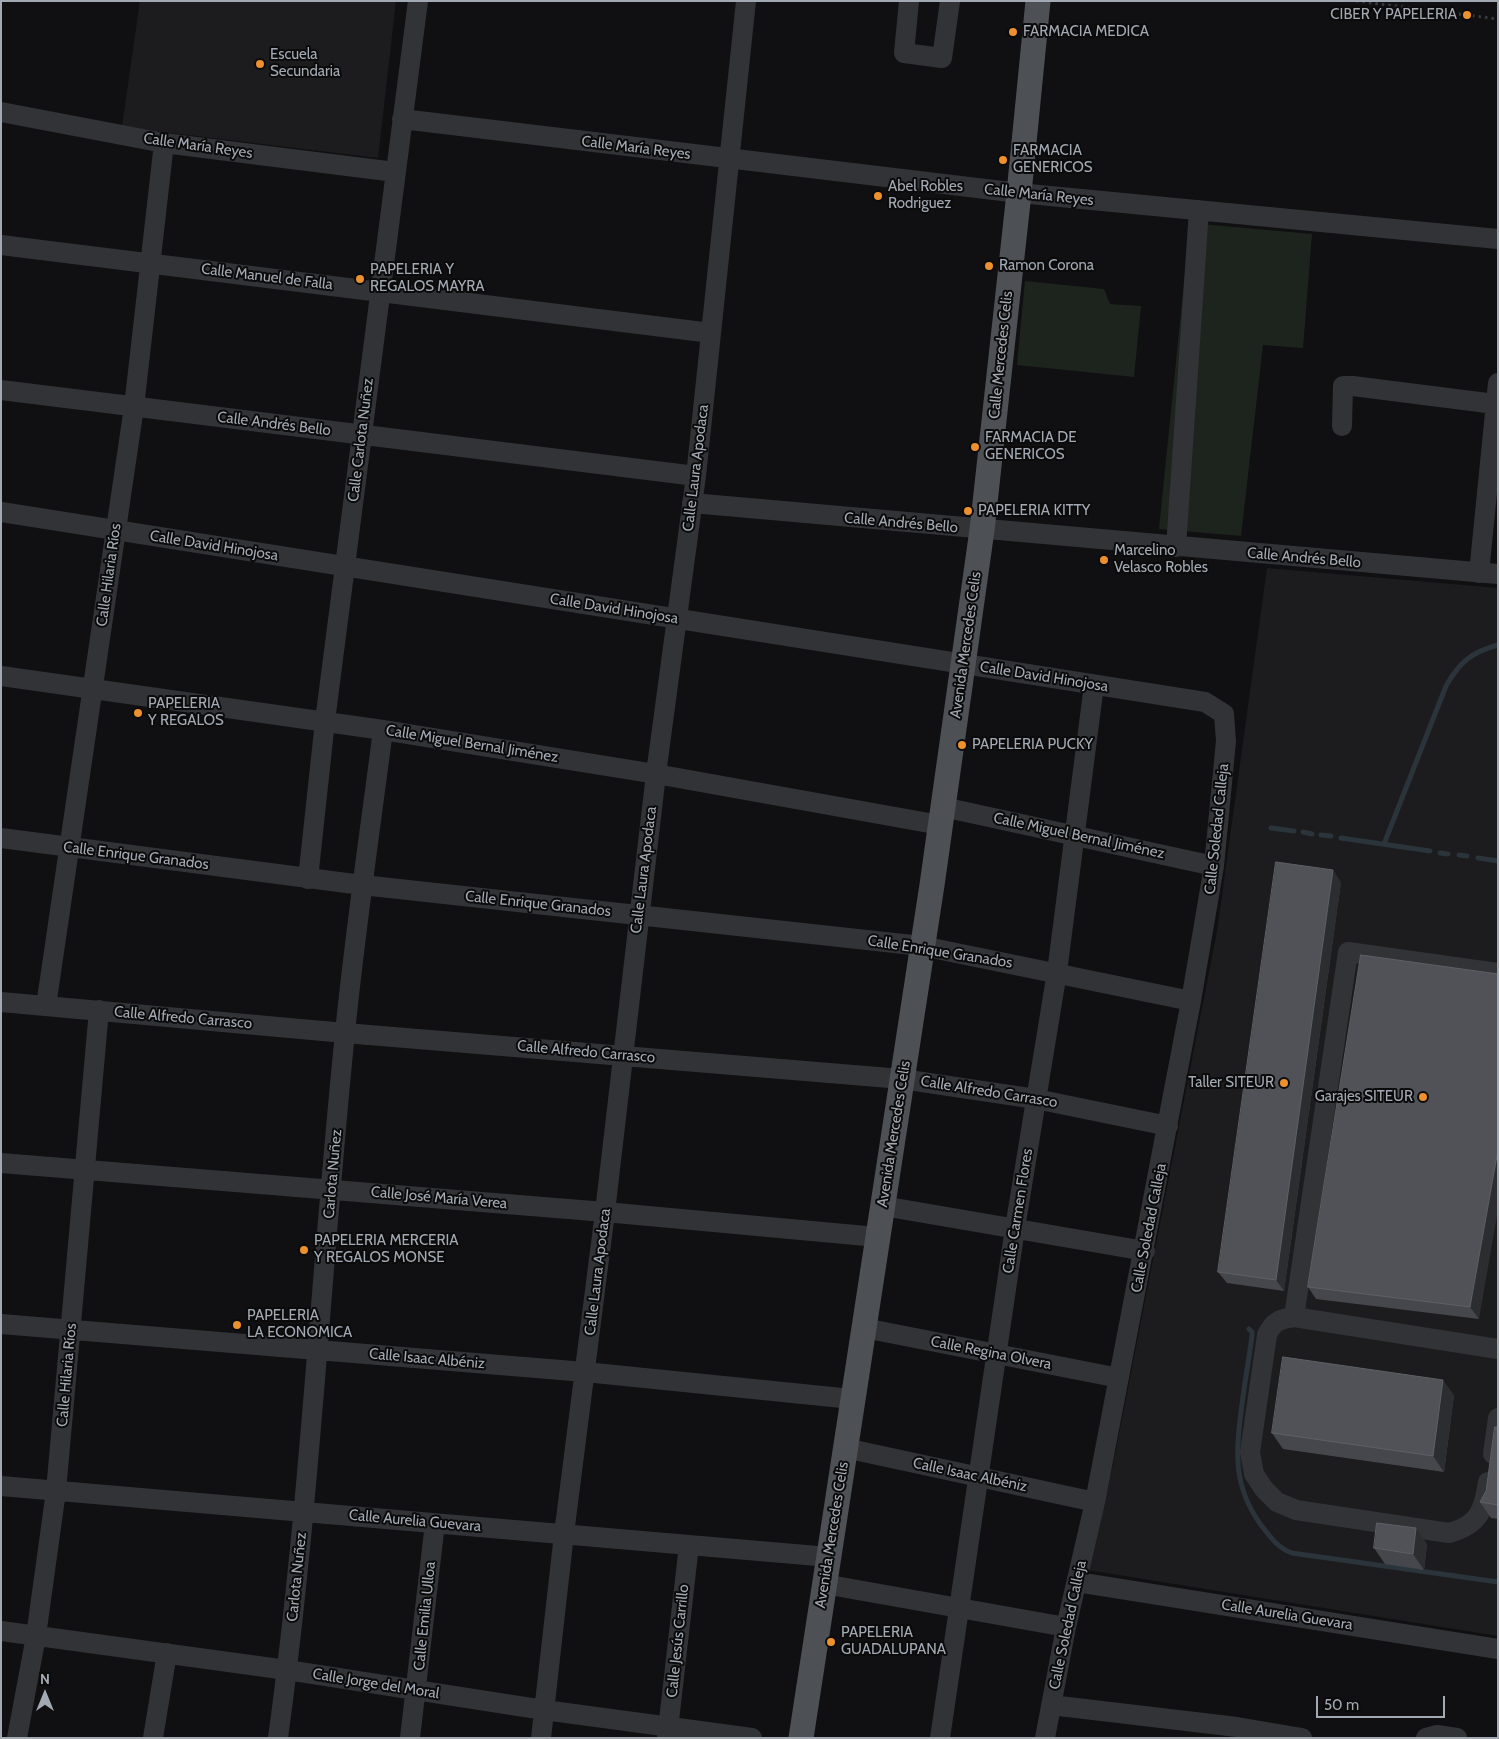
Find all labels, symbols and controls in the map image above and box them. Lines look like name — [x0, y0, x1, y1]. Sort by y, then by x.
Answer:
place label: CIBER Y PAPELERIA — [1330, 6, 1457, 24]
marker: CIBER Y PAPELERIA — [1461, 9, 1473, 21]
place label: FARMACIA MEDICA — [1023, 23, 1149, 41]
marker: FARMACIA MEDICA — [1007, 26, 1019, 38]
place label: Escuela Secundaria — [270, 46, 340, 81]
marker: Escuela Secundaria — [254, 58, 266, 70]
street label: Calle María Reyes — [142, 129, 254, 163]
street label: Calle María Reyes — [580, 132, 692, 164]
place label: FARMACIA GENERICOS — [1013, 142, 1092, 177]
marker: FARMACIA GENERICOS — [997, 154, 1009, 166]
place label: Abel Robles Rodriguez — [888, 178, 963, 213]
street label: Calle María Reyes — [983, 180, 1095, 210]
marker: Abel Robles Rodriguez — [872, 190, 884, 202]
place label: Ramon Corona — [999, 257, 1094, 275]
street label: Calle Manuel de Falla — [200, 260, 334, 294]
marker: Ramon Corona — [983, 260, 995, 272]
place label: PAPELERIA Y REGALOS MAYRA — [370, 261, 485, 296]
marker: PAPELERIA Y REGALOS MAYRA — [354, 273, 366, 285]
street label: Calle Mercedes Celis — [985, 290, 1017, 420]
street label: Calle Carlota Nuñez — [344, 377, 378, 503]
street label: Calle Laura Apodaca — [679, 404, 713, 532]
street label: Calle Andrés Bello — [216, 408, 332, 440]
place label: FARMACIA DE GENERICOS — [985, 429, 1076, 464]
marker: FARMACIA DE GENERICOS — [969, 441, 981, 453]
place label: PAPELERIA KITTY — [978, 502, 1090, 520]
marker: PAPELERIA KITTY — [962, 505, 974, 517]
street label: Calle Andrés Bello — [843, 509, 959, 537]
street label: Calle Hilaria Ríos — [93, 522, 125, 628]
street label: Calle David Hinojosa — [149, 527, 279, 565]
place label: Marcelino Velasco Robles — [1114, 542, 1208, 577]
street label: Calle Andrés Bello — [1246, 544, 1362, 572]
marker: Marcelino Velasco Robles — [1098, 554, 1110, 566]
street label: Avenida Mercedes Celis — [947, 570, 985, 720]
street label: Calle David Hinojosa — [549, 590, 679, 628]
street label: Calle David Hinojosa — [979, 658, 1109, 696]
place label: PAPELERIA Y REGALOS — [148, 695, 224, 730]
marker: PAPELERIA Y REGALOS — [132, 707, 144, 719]
street label: Calle Miguel Bernal Jiménez — [384, 721, 560, 767]
place label: PAPELERIA PUCKY — [972, 736, 1093, 754]
marker: PAPELERIA PUCKY — [956, 739, 968, 751]
street label: Calle Soledad Calleja — [1201, 763, 1233, 895]
street label: Calle Laura Apodaca — [627, 806, 661, 934]
street label: Calle Miguel Bernal Jiménez — [992, 809, 1166, 863]
street label: Calle Enrique Granados — [62, 838, 210, 874]
street label: Calle Enrique Granados — [464, 887, 612, 921]
street label: Calle Enrique Granados — [866, 932, 1014, 972]
street label: Calle Alfredo Carrasco — [113, 1003, 253, 1033]
street label: Calle Alfredo Carrasco — [516, 1037, 656, 1067]
street label: Avenida Mercedes Celis — [874, 1060, 914, 1208]
street label: Calle Alfredo Carrasco — [919, 1072, 1059, 1112]
place label: Taller SITEUR — [1188, 1074, 1274, 1092]
marker: Taller SITEUR — [1278, 1077, 1290, 1089]
place label: Garajes SITEUR — [1315, 1088, 1413, 1106]
marker: Garajes SITEUR — [1417, 1091, 1429, 1103]
street label: Carlota Nuñez — [320, 1128, 346, 1220]
street label: Calle Carmen Flores — [999, 1147, 1037, 1275]
street label: Calle Soledad Calleja — [1128, 1162, 1170, 1294]
street label: Calle José María Verea — [370, 1183, 508, 1213]
street label: Calle Laura Apodaca — [581, 1208, 615, 1336]
place label: PAPELERIA MERCERIA Y REGALOS MONSE — [314, 1232, 459, 1267]
marker: PAPELERIA MERCERIA Y REGALOS MONSE — [298, 1244, 310, 1256]
place label: PAPELERIA LA ECONOMICA — [247, 1307, 352, 1342]
marker: PAPELERIA LA ECONOMICA — [231, 1319, 243, 1331]
street label: Calle Hilaria Ríos — [54, 1322, 80, 1428]
street label: Calle Regina Olvera — [929, 1332, 1053, 1374]
street label: Calle Isaac Albéniz — [368, 1345, 486, 1373]
street label: Calle Isaac Albéniz — [911, 1454, 1029, 1496]
street label: Avenida Mercedes Celis — [812, 1461, 852, 1609]
street label: Calle Aurelia Guevara — [348, 1506, 482, 1536]
street label: Carlota Nuñez — [283, 1531, 311, 1623]
street label: Calle Soledad Calleja — [1046, 1559, 1090, 1691]
street label: Calle Emilia Ulloa — [410, 1561, 440, 1671]
street label: Calle Jesús Carrillo — [663, 1583, 693, 1699]
street label: Calle Aurelia Guevara — [1220, 1596, 1354, 1634]
place label: PAPELERIA GUADALUPANA — [841, 1624, 946, 1659]
marker: PAPELERIA GUADALUPANA — [825, 1636, 837, 1648]
street label: Calle Jorge del Moral — [311, 1665, 441, 1703]
north arrow — [20, 1669, 70, 1719]
text: N — [40, 1670, 50, 1688]
scale bar — [1319, 1686, 1448, 1718]
text: 50 m — [1324, 1696, 1359, 1714]

